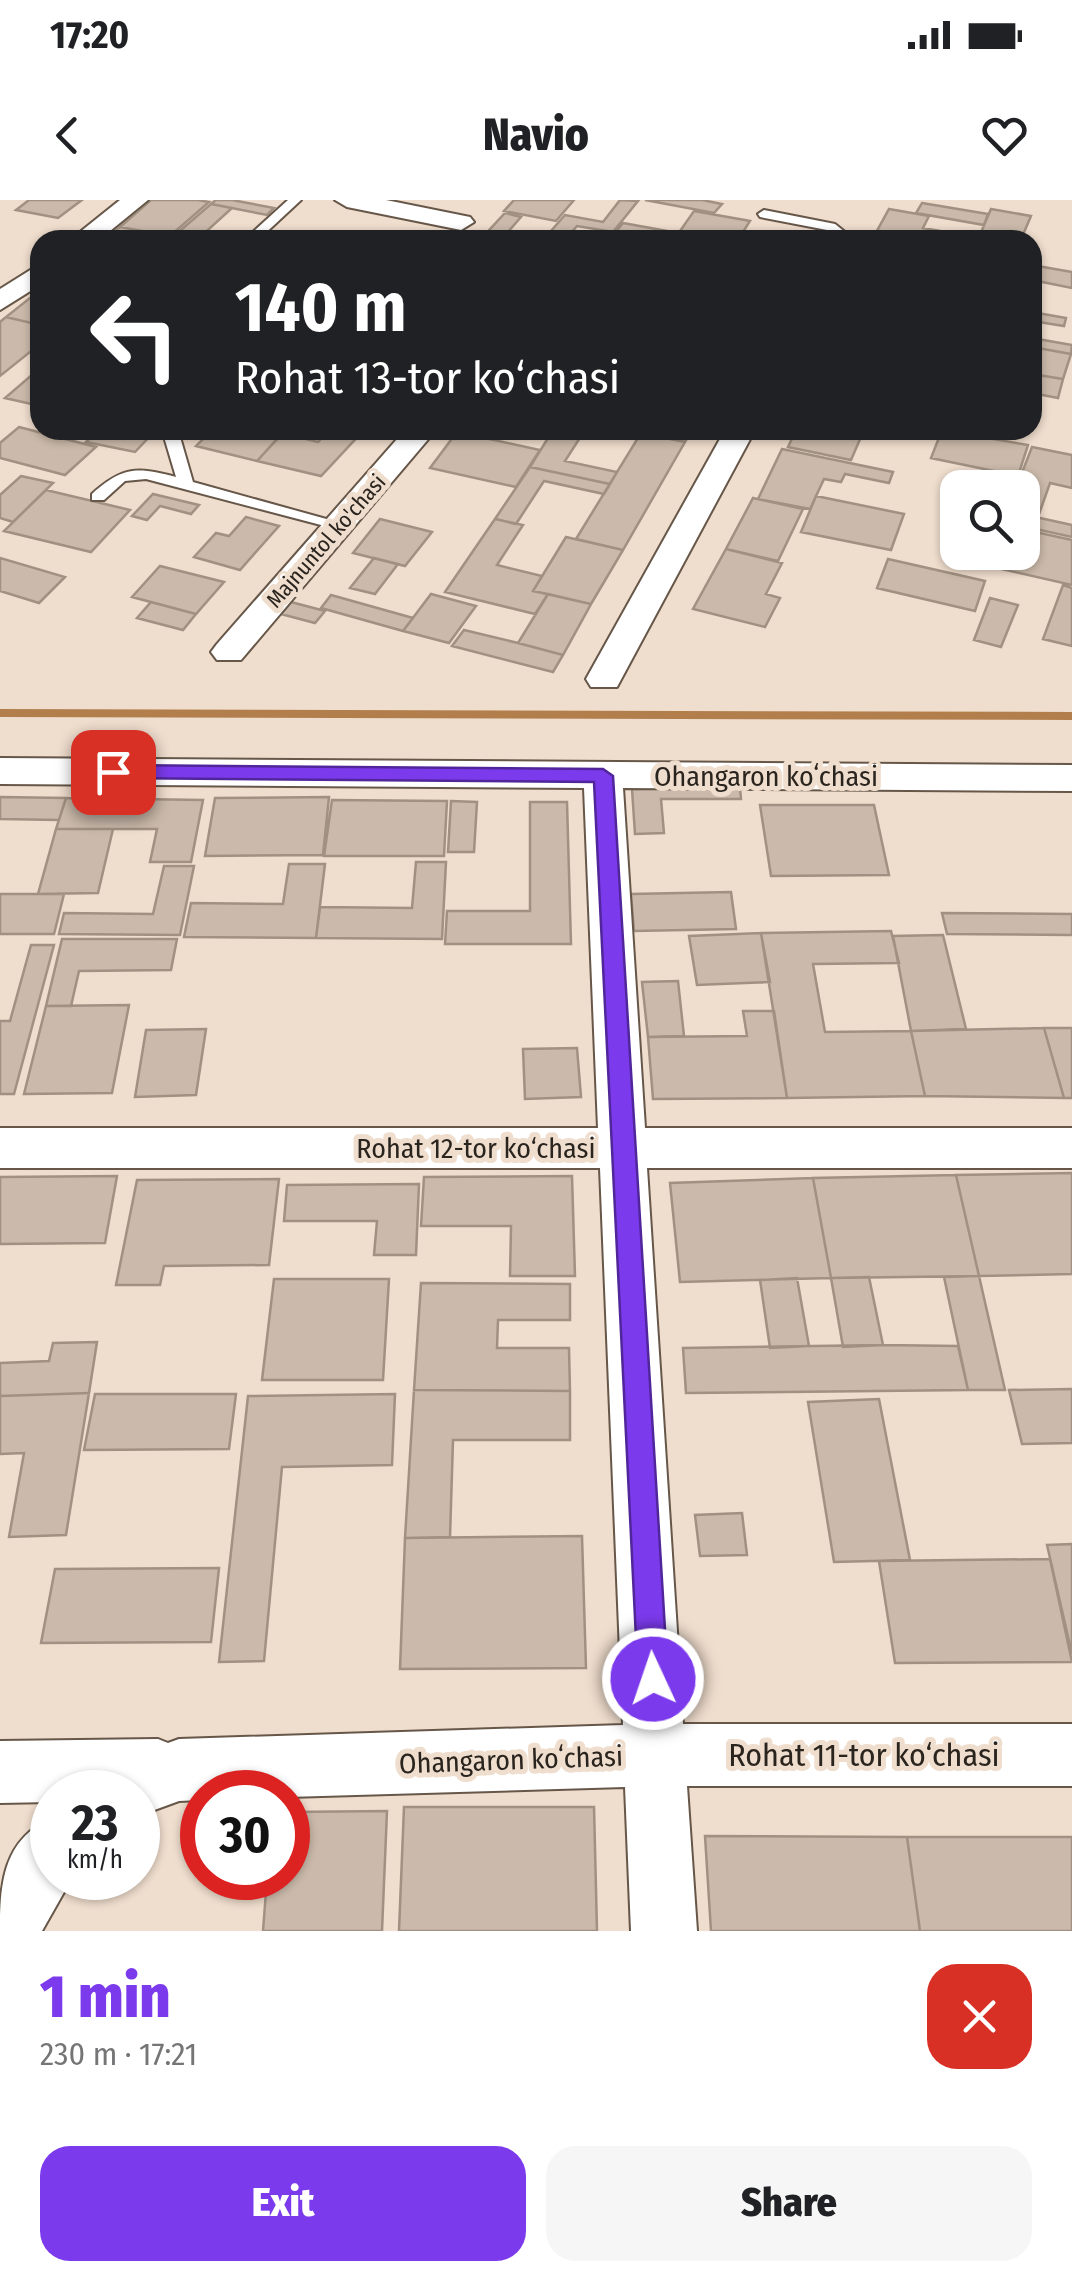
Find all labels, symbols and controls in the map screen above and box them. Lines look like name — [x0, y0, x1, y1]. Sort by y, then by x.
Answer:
text: 17:20 — [50, 12, 129, 58]
icon: back — [40, 108, 95, 163]
text: Navio — [483, 108, 589, 162]
icon: heart — [977, 108, 1032, 163]
text: 140 m — [235, 266, 407, 350]
icon: left — [70, 270, 200, 400]
text: Rohat 13-tor ko‘chasi — [235, 351, 620, 405]
street label: Majnuntol ko'chasi — [261, 469, 391, 613]
map controls — [940, 470, 1040, 570]
button: search — [940, 470, 1040, 570]
pin — [71, 730, 156, 815]
icon: arrive — [86, 745, 141, 800]
street label: Ohangaron koʻchasi — [654, 760, 878, 793]
street label: Rohat 12-tor ko‘chasi — [356, 1132, 596, 1165]
position arrow — [601, 1627, 705, 1731]
street label: Rohat 11-tor ko‘chasi — [728, 1736, 1000, 1774]
street label: Ohangaron koʻchasi — [398, 1740, 624, 1780]
speed limit sign: 30 — [180, 1770, 310, 1900]
text: 23 — [72, 1793, 118, 1853]
text: km/h — [67, 1845, 123, 1875]
text: 1 min — [40, 1961, 171, 2033]
button: close — [927, 1964, 1032, 2069]
text: 230 m · 17:21 — [40, 2035, 197, 2073]
button: Exit — [40, 2146, 526, 2261]
button: Share — [546, 2146, 1032, 2261]

